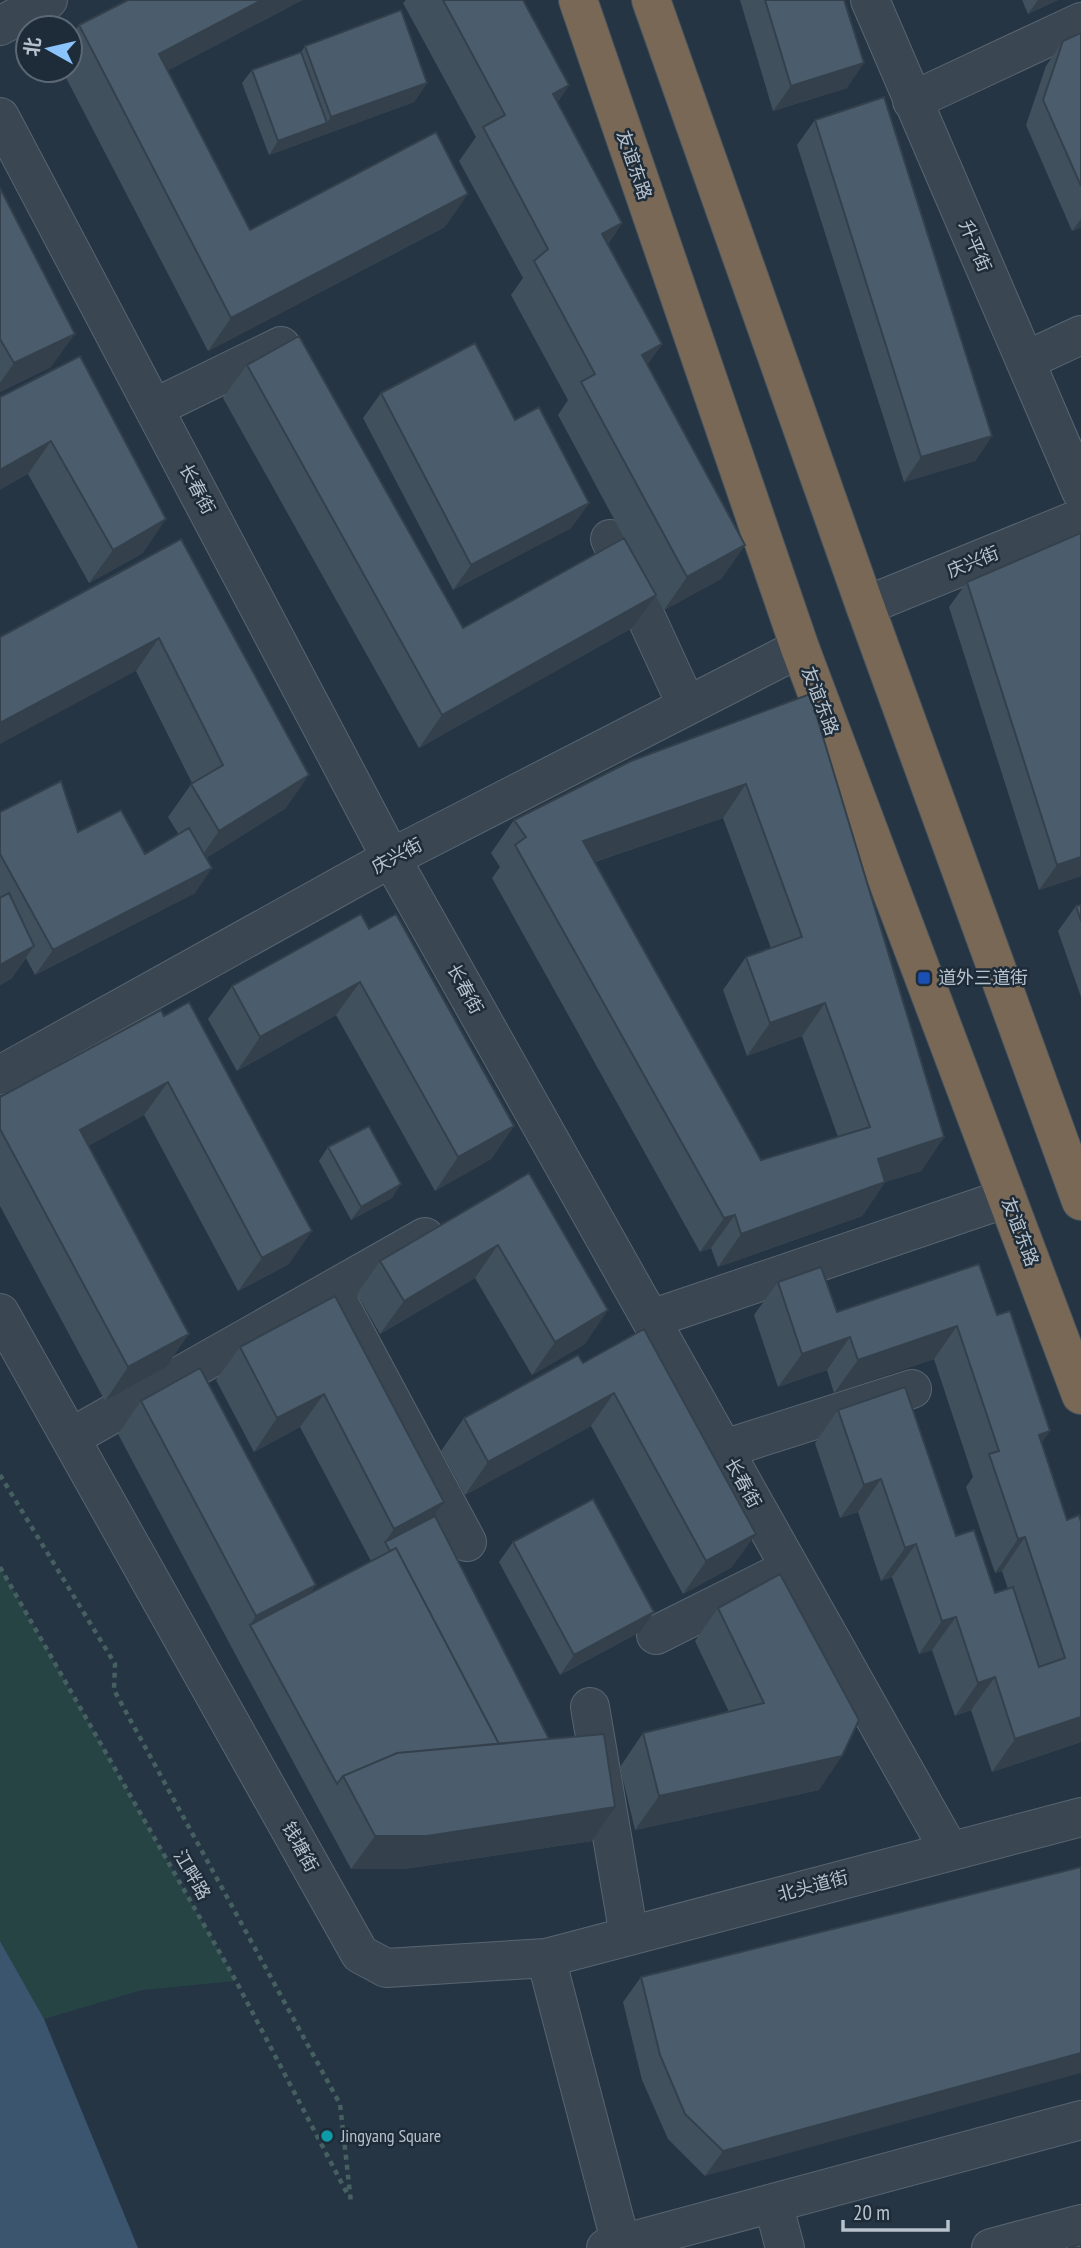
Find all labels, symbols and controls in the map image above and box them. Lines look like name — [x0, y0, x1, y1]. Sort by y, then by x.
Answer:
north arrow — [14, 14, 84, 84]
text: 北 — [19, 36, 45, 58]
street label: 友谊东路 — [612, 127, 657, 203]
street label: 升平街 — [954, 216, 997, 275]
street label: 长春街 — [175, 460, 220, 518]
street label: 庆兴街 — [943, 541, 1002, 582]
street label: 友谊东路 — [797, 663, 844, 739]
street label: 庆兴街 — [368, 833, 426, 878]
street label: 长春街 — [442, 960, 489, 1018]
place label: 道外三道街 — [938, 966, 1028, 989]
marker: 道外三道街 — [916, 970, 932, 986]
street label: 友谊东路 — [997, 1194, 1044, 1270]
street label: 长春街 — [720, 1454, 767, 1512]
street label: 钱塘街 — [277, 1818, 324, 1876]
street label: 江畔路 — [169, 1846, 216, 1904]
street label: 北头道街 — [775, 1865, 851, 1906]
place label: Jingyang Square — [340, 2124, 441, 2147]
marker: Jingyang Square — [319, 2128, 335, 2144]
scale bar — [843, 2188, 948, 2232]
text: 20 m — [853, 2199, 890, 2226]

